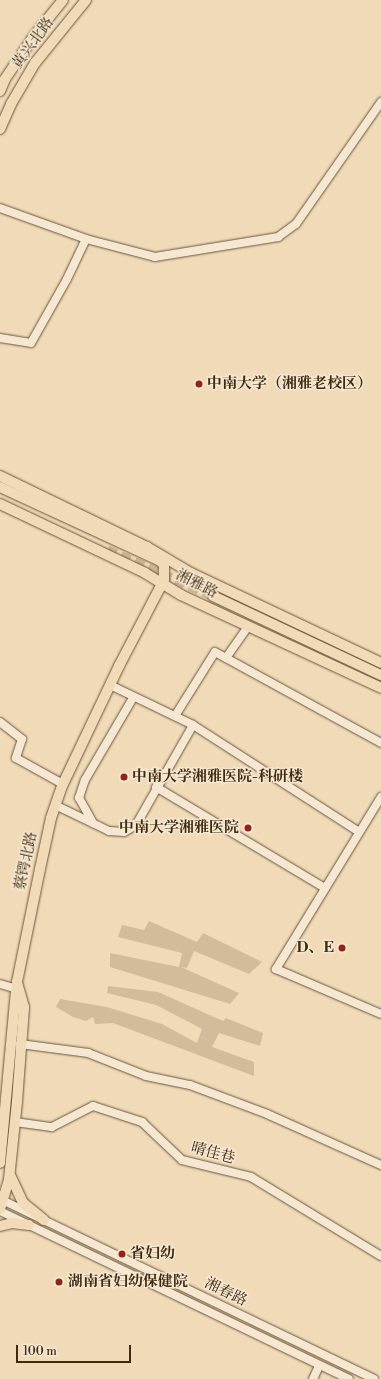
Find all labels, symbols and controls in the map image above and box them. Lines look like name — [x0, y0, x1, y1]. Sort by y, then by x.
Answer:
street label: 黄兴北路 — [8, 13, 58, 73]
place label: 中南大学（湘雅老校区） — [207, 375, 372, 393]
marker: 中南大学（湘雅老校区） — [194, 379, 204, 389]
street label: 湘雅路 — [173, 566, 221, 602]
place label: 中南大学湘雅医院-科研楼 — [132, 768, 303, 786]
marker: 中南大学湘雅医院-科研楼 — [119, 772, 129, 782]
place label: 中南大学湘雅医院 — [119, 819, 239, 837]
marker: 中南大学湘雅医院 — [242, 822, 254, 834]
street label: 蔡锷北路 — [11, 830, 41, 892]
place label: D、E — [297, 939, 334, 957]
marker: D、E — [337, 943, 347, 953]
street label: 晴佳巷 — [189, 1138, 237, 1168]
place label: 省妇幼 — [130, 1245, 175, 1263]
marker: 省妇幼 — [117, 1249, 127, 1259]
place label: 湖南省妇幼保健院 — [68, 1273, 188, 1291]
street label: 湘春路 — [202, 1274, 250, 1310]
marker: 湖南省妇幼保健院 — [53, 1276, 65, 1288]
scale bar — [18, 1337, 133, 1363]
text: 100 m — [23, 1344, 57, 1359]

